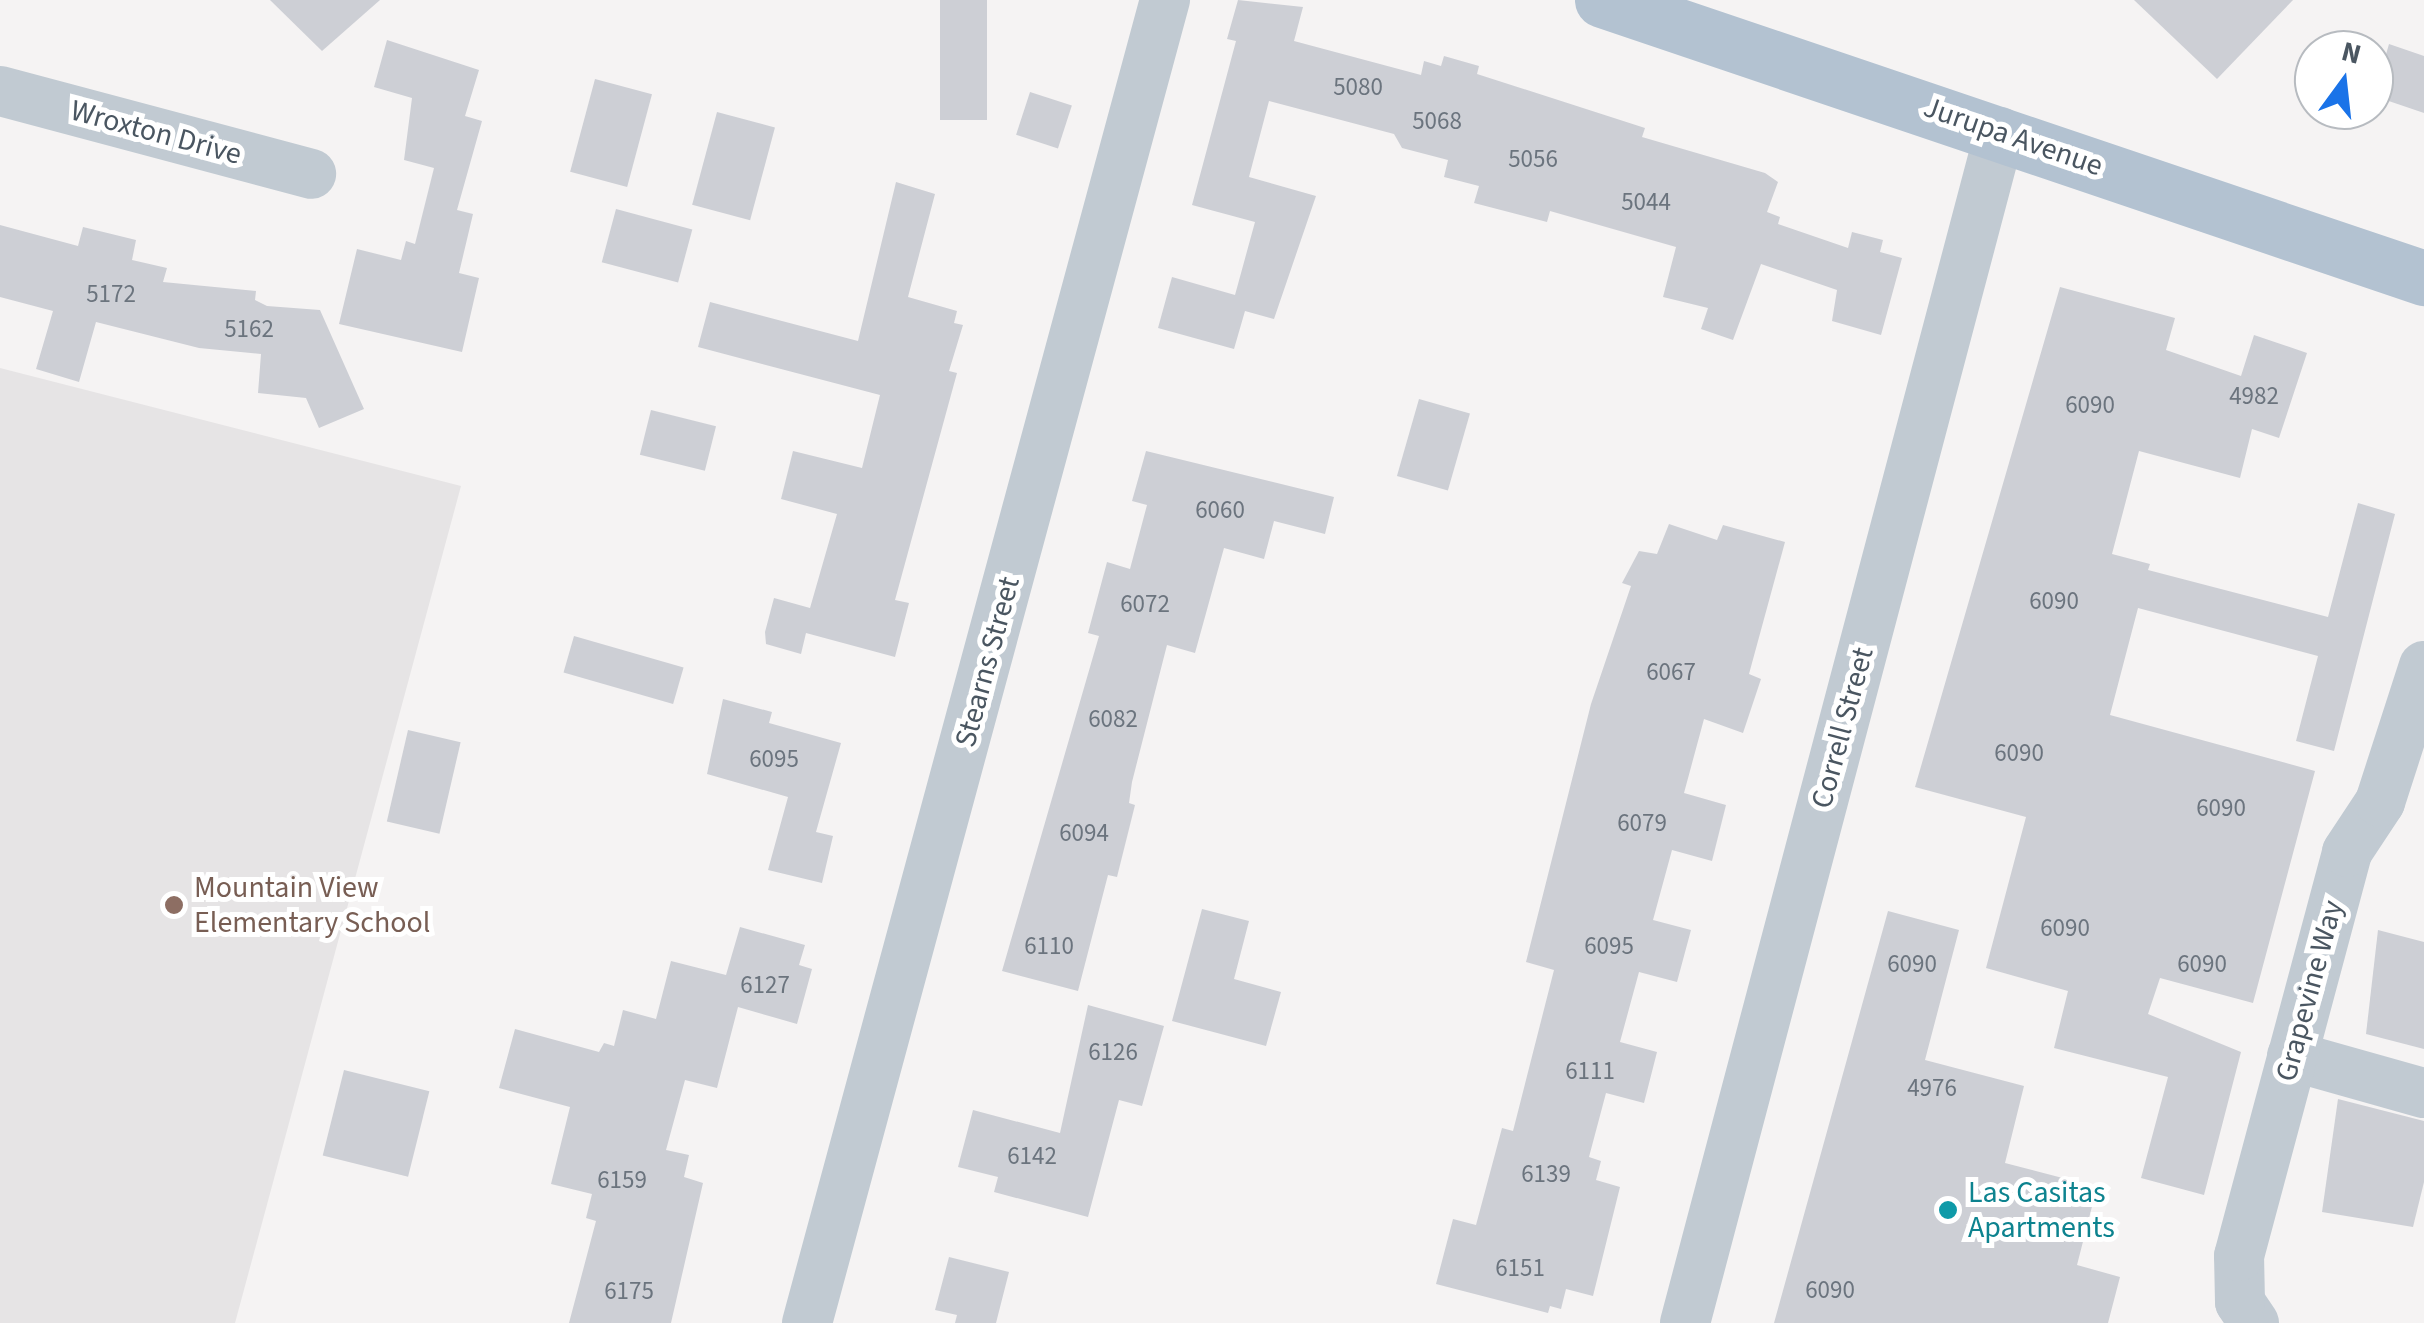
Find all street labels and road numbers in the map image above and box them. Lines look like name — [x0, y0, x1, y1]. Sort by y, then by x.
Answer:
street label: Jurupa Avenue — [1919, 90, 2107, 184]
street label: Wroxton Drive — [67, 93, 245, 173]
street label: Stearns Street — [948, 573, 1028, 751]
street label: Correll Street — [1804, 644, 1882, 812]
street label: Grapevine Way — [2269, 897, 2351, 1085]

